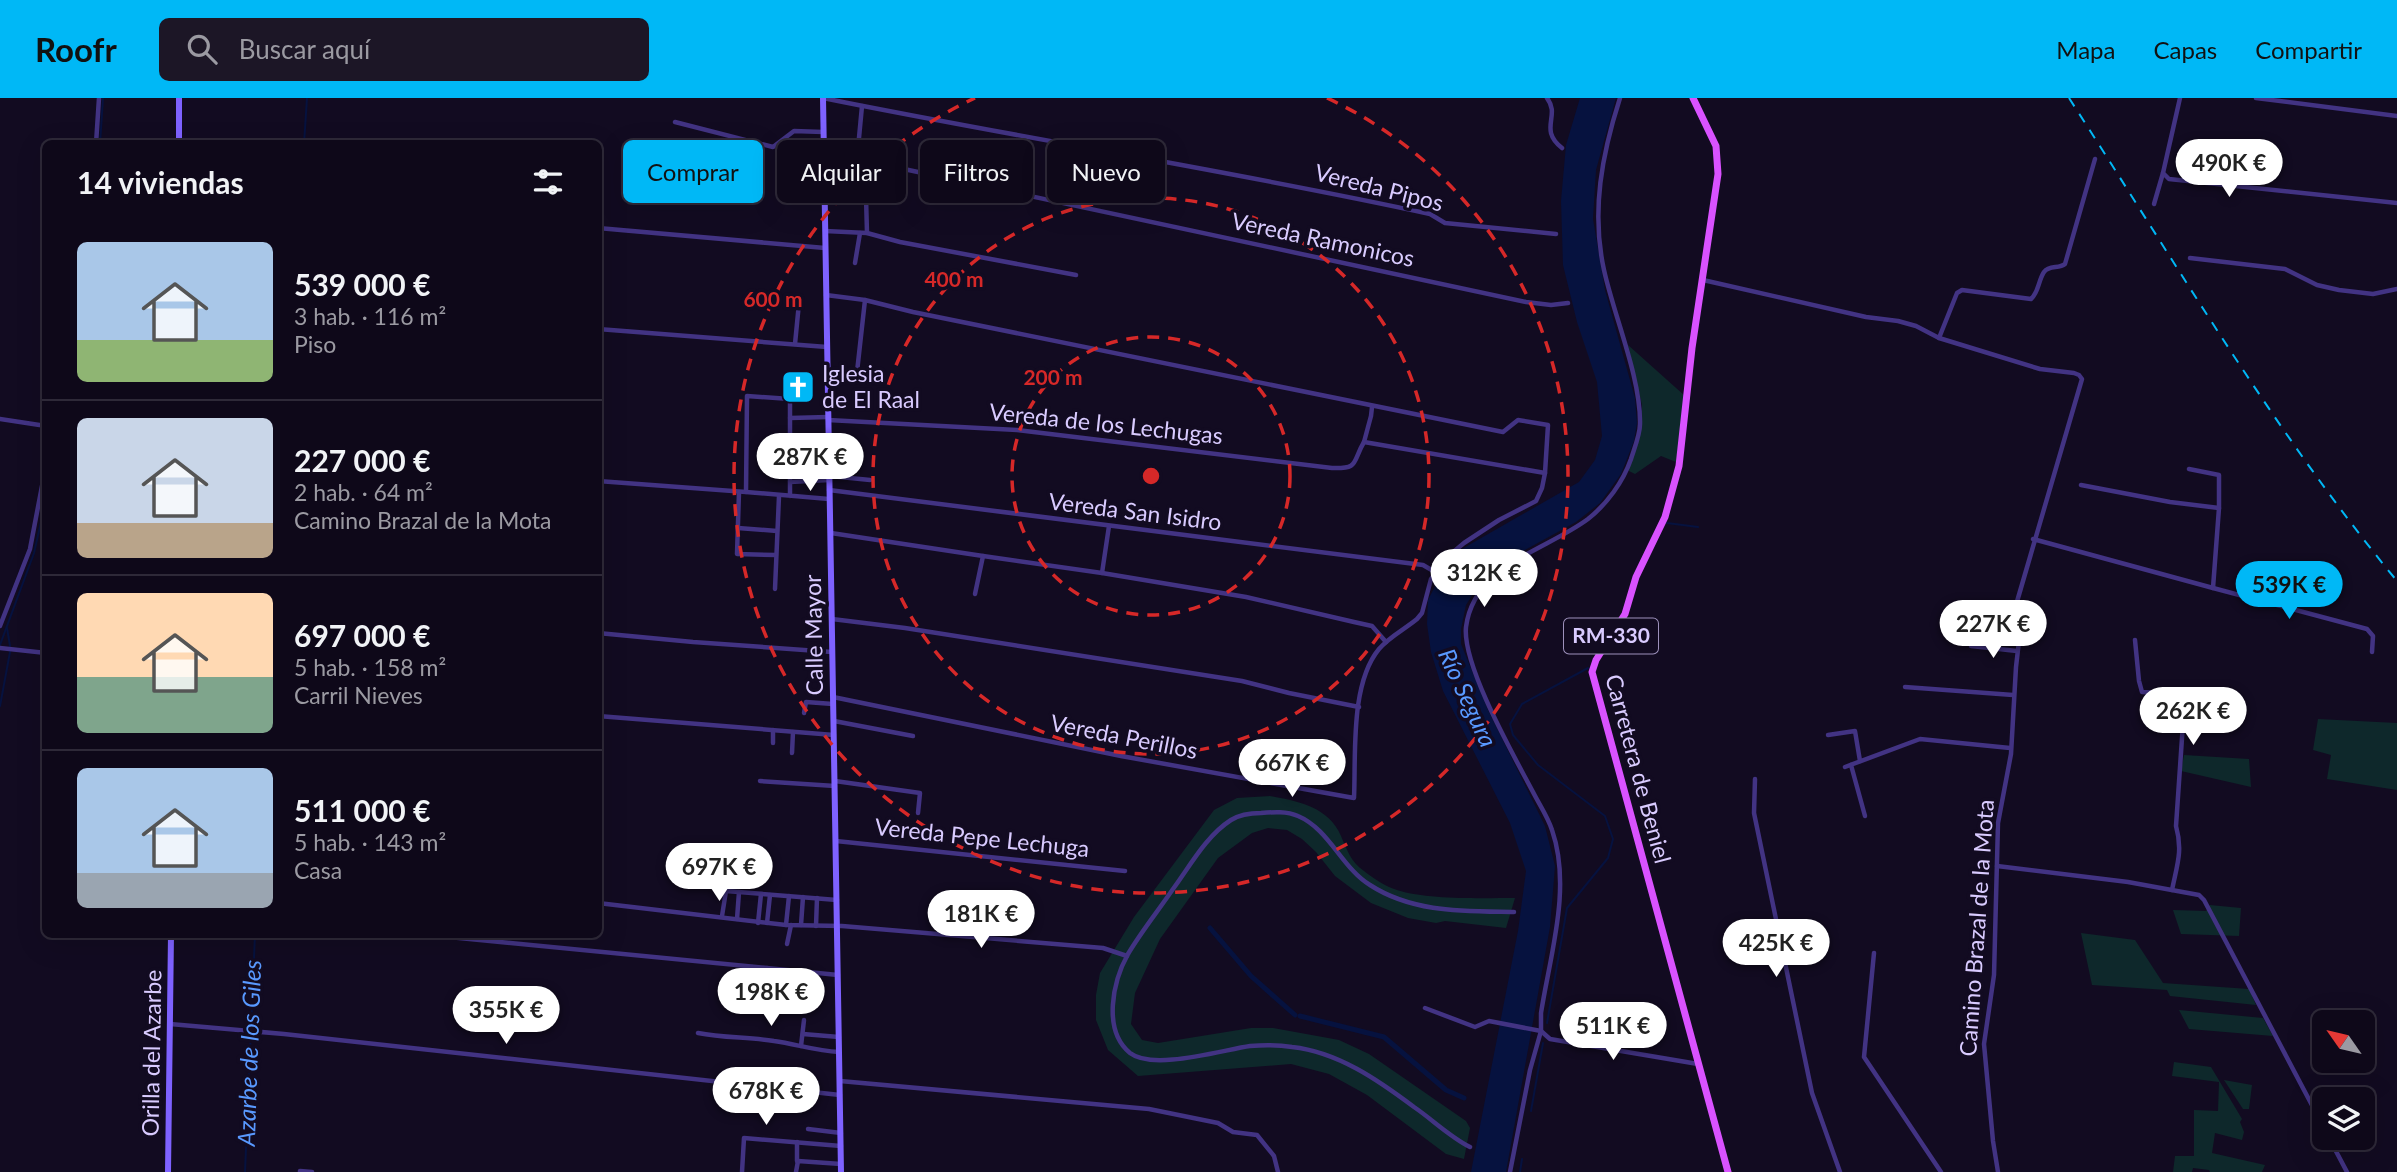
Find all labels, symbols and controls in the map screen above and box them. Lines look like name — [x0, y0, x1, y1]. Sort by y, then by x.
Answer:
search box — [159, 18, 649, 81]
text: Roofr — [35, 29, 117, 69]
icon: search — [183, 30, 221, 68]
text: Buscar aquí — [239, 33, 370, 65]
text: Mapa — [2056, 35, 2115, 64]
text: Capas — [2153, 35, 2217, 64]
text: Compartir — [2255, 35, 2362, 64]
chip: Comprar — [623, 140, 763, 203]
chip: Alquilar — [777, 140, 906, 203]
chip: Filtros — [920, 140, 1033, 203]
chip: Nuevo — [1047, 140, 1165, 203]
pin: 490K € — [2172, 140, 2286, 199]
text: 490K € — [2192, 148, 2266, 176]
street label: Vereda Pipos — [1312, 158, 1446, 217]
icon: filters — [529, 163, 567, 201]
text: 14 viviendas — [77, 164, 244, 200]
street label: Vereda Ramonicos — [1229, 206, 1417, 272]
text: 539 000 € — [294, 266, 430, 302]
text: 400 m — [924, 266, 984, 291]
icon: home — [133, 270, 217, 354]
text: 600 m — [743, 286, 803, 311]
text: 3 hab. · 116 m² — [294, 302, 446, 330]
text: Piso — [294, 330, 336, 358]
place label: Iglesia de El Raal — [822, 359, 920, 413]
text: 200 m — [1023, 364, 1083, 389]
church icon: Iglesia de El Raal — [779, 368, 817, 406]
street label: Vereda de los Lechugas — [988, 397, 1224, 449]
pin: 287K € — [753, 434, 867, 493]
text: 227 000 € — [294, 442, 430, 478]
text: 287K € — [773, 442, 847, 470]
icon: home — [133, 446, 217, 530]
centre of rings — [1139, 464, 1163, 488]
text: 2 hab. · 64 m² — [294, 478, 433, 506]
street label: Vereda San Isidro — [1047, 487, 1223, 536]
text: Camino Brazal de la Mota — [294, 506, 552, 534]
pin: 312K € — [1427, 550, 1541, 609]
text: 312K € — [1447, 558, 1521, 586]
pin: 539K € — [2232, 561, 2346, 621]
text: 539K € — [2252, 570, 2326, 598]
street label: Calle Mayor — [798, 574, 828, 696]
pin: 227K € — [1936, 601, 2050, 660]
text: 227K € — [1956, 609, 2030, 637]
text: 697 000 € — [294, 617, 430, 653]
road number: RM-330 — [1564, 618, 1658, 654]
icon: home — [133, 621, 217, 705]
water label: Río Segura — [1433, 644, 1504, 751]
text: 5 hab. · 158 m² — [294, 653, 446, 681]
street label: Carretera de Beniel — [1600, 671, 1678, 866]
text: Carril Nieves — [294, 681, 423, 709]
pin: 262K € — [2136, 688, 2250, 747]
text: 262K € — [2156, 696, 2230, 724]
street label: Vereda Perillos — [1048, 708, 1200, 764]
pin: 667K € — [1235, 740, 1349, 799]
text: 667K € — [1255, 748, 1329, 776]
text: 511 000 € — [294, 792, 430, 828]
icon: home — [133, 796, 217, 880]
street label: Camino Brazal de la Mota — [1953, 798, 1999, 1057]
street label: Vereda Pepe Lechuga — [873, 812, 1091, 862]
text: 5 hab. · 143 m² — [294, 828, 446, 856]
pin: 697K € — [662, 844, 776, 903]
text: 697K € — [682, 852, 756, 880]
text: Casa — [294, 856, 342, 884]
pin: 181K € — [924, 890, 1038, 950]
text: 181K € — [944, 899, 1018, 927]
pin: 425K € — [1719, 920, 1833, 979]
text: 425K € — [1739, 928, 1813, 956]
water label: Azarbe de los Giles — [231, 959, 266, 1148]
pin: 198K € — [714, 968, 828, 1028]
street label: Orilla del Azarbe — [136, 969, 166, 1137]
text: 198K € — [734, 977, 808, 1005]
pin: 355K € — [449, 986, 563, 1046]
text: 355K € — [469, 995, 543, 1023]
pin: 511K € — [1556, 1002, 1670, 1062]
north arrow — [2312, 1010, 2375, 1073]
map controls — [2312, 1010, 2375, 1150]
text: 511K € — [1576, 1011, 1650, 1039]
pin: 678K € — [709, 1068, 823, 1127]
text: 678K € — [729, 1076, 803, 1104]
button: layers — [2312, 1087, 2375, 1150]

